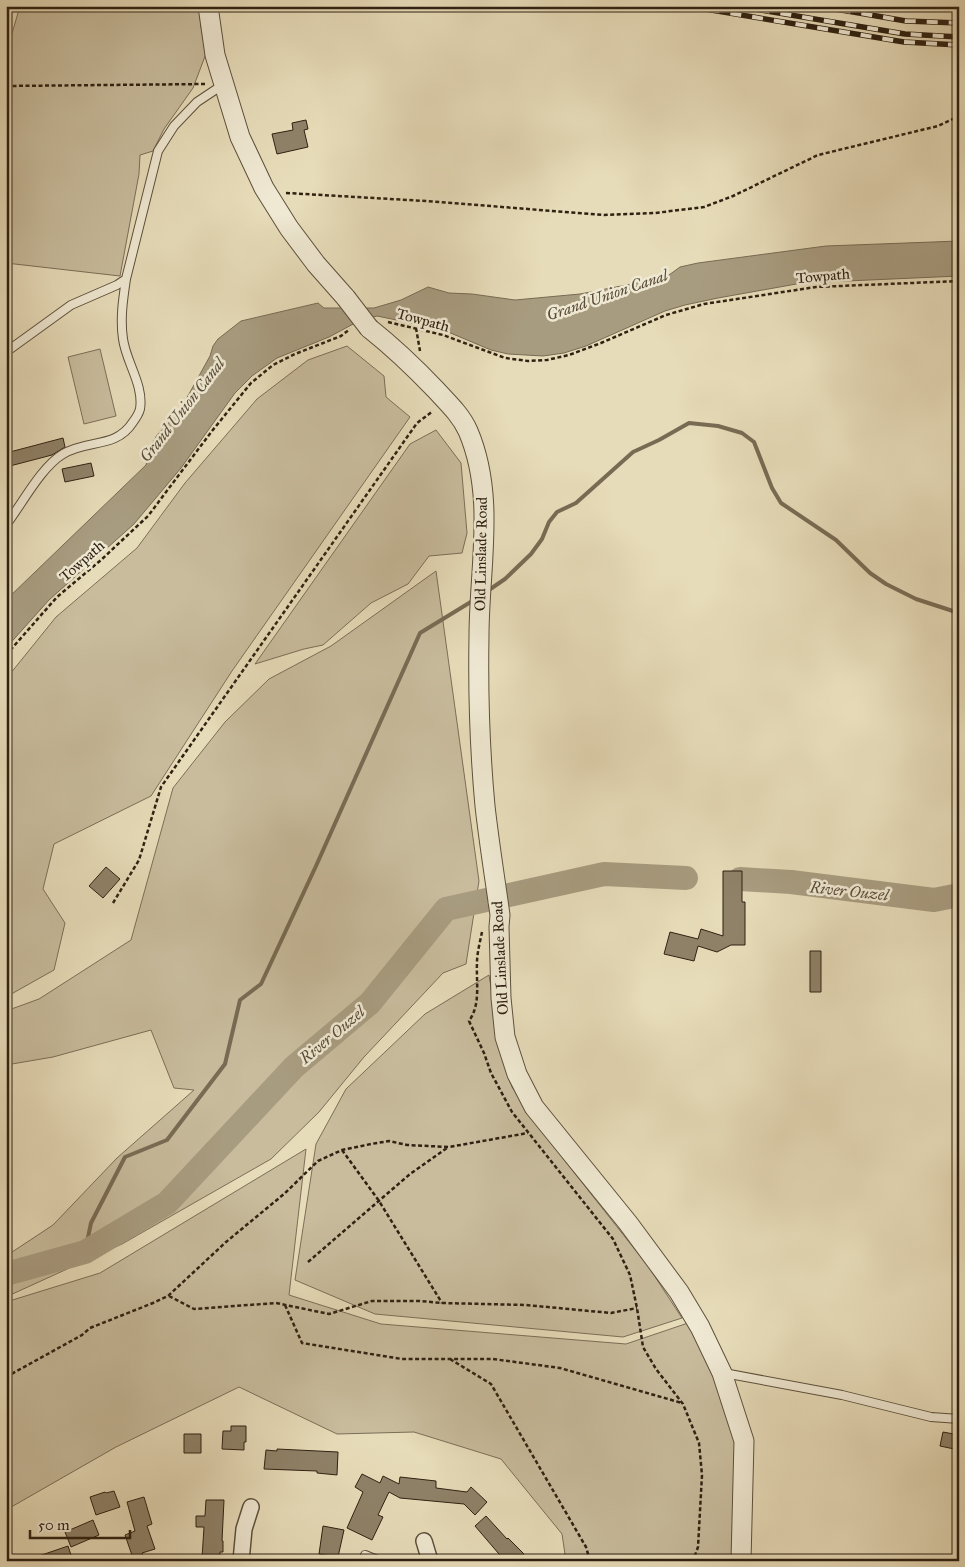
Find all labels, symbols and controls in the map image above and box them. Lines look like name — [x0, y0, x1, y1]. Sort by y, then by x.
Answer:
water label: Grand Union Canal — [544, 265, 672, 325]
street label: Towpath — [795, 265, 851, 287]
street label: Towpath — [395, 304, 452, 336]
water label: Grand Union Canal — [135, 353, 230, 466]
street label: Old Linslade Road — [471, 496, 491, 611]
street label: Towpath — [56, 536, 109, 585]
water label: River Ouzel — [808, 877, 891, 905]
street label: Old Linslade Road — [488, 900, 512, 1016]
water label: River Ouzel — [295, 1001, 370, 1068]
scale bar — [30, 1507, 130, 1539]
text: 50 m — [38, 1516, 70, 1534]

